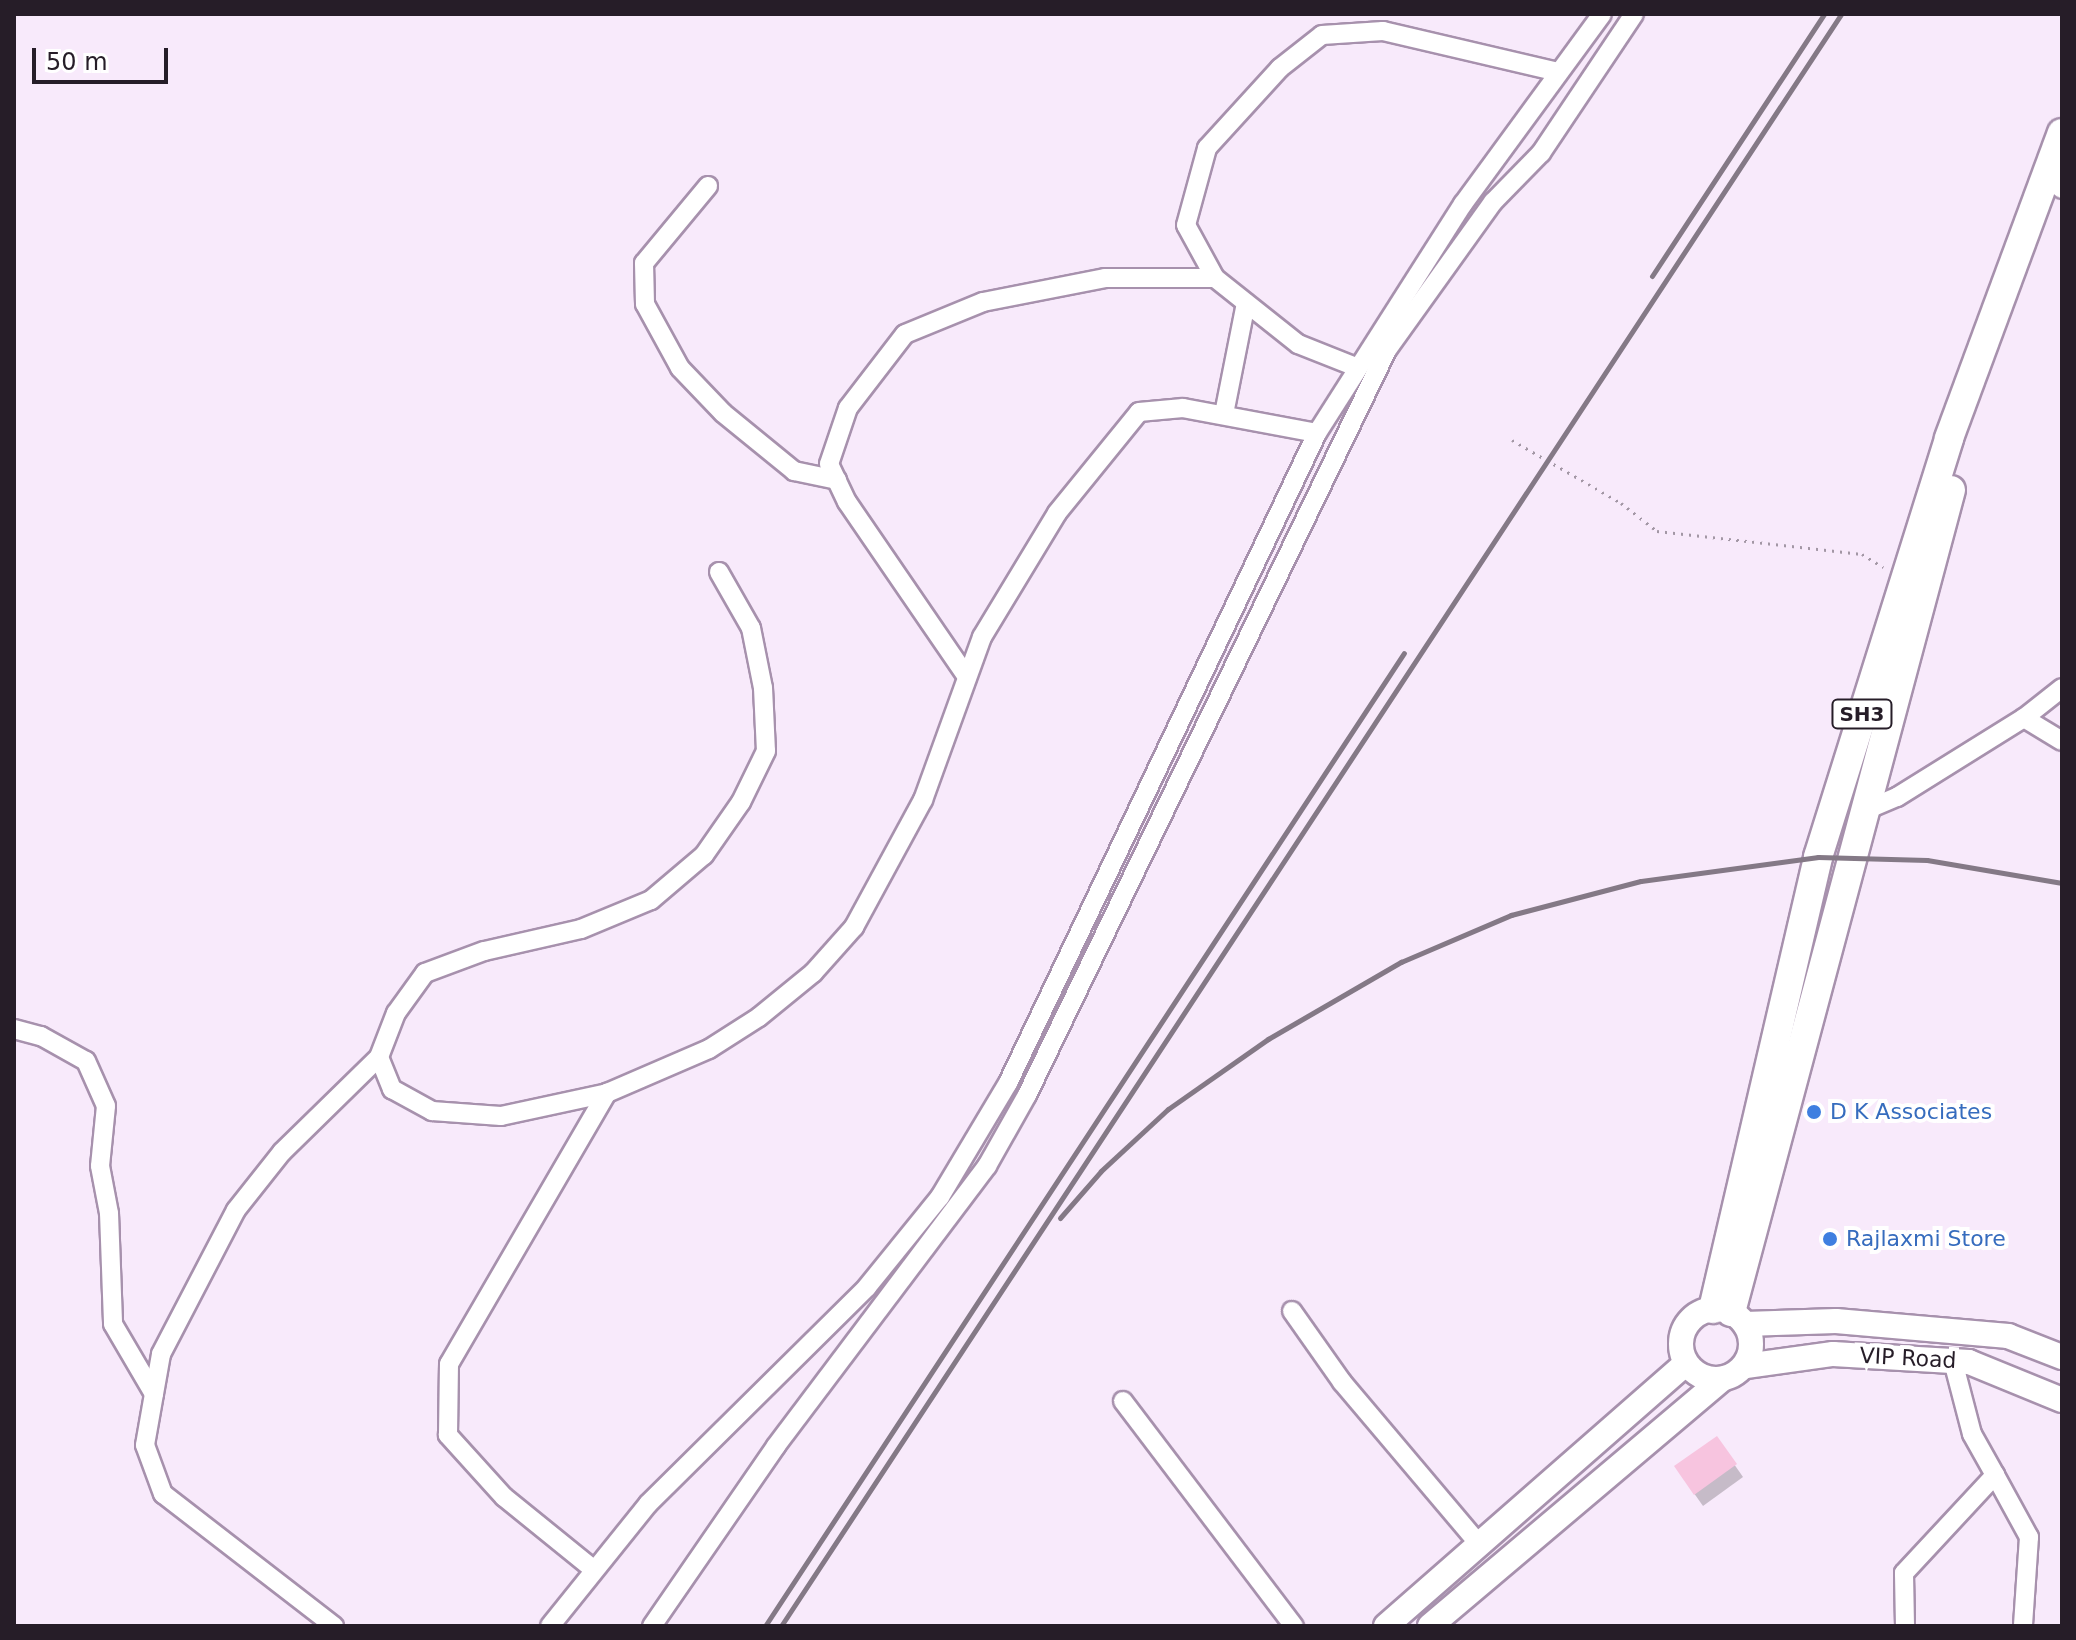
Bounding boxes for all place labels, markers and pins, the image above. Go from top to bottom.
place label: D K Associates [1830,1099,1992,1125]
marker: D K Associates [1805,1103,1823,1121]
place label: Rajlaxmi Store [1846,1226,2006,1252]
marker: Rajlaxmi Store [1821,1230,1839,1248]

